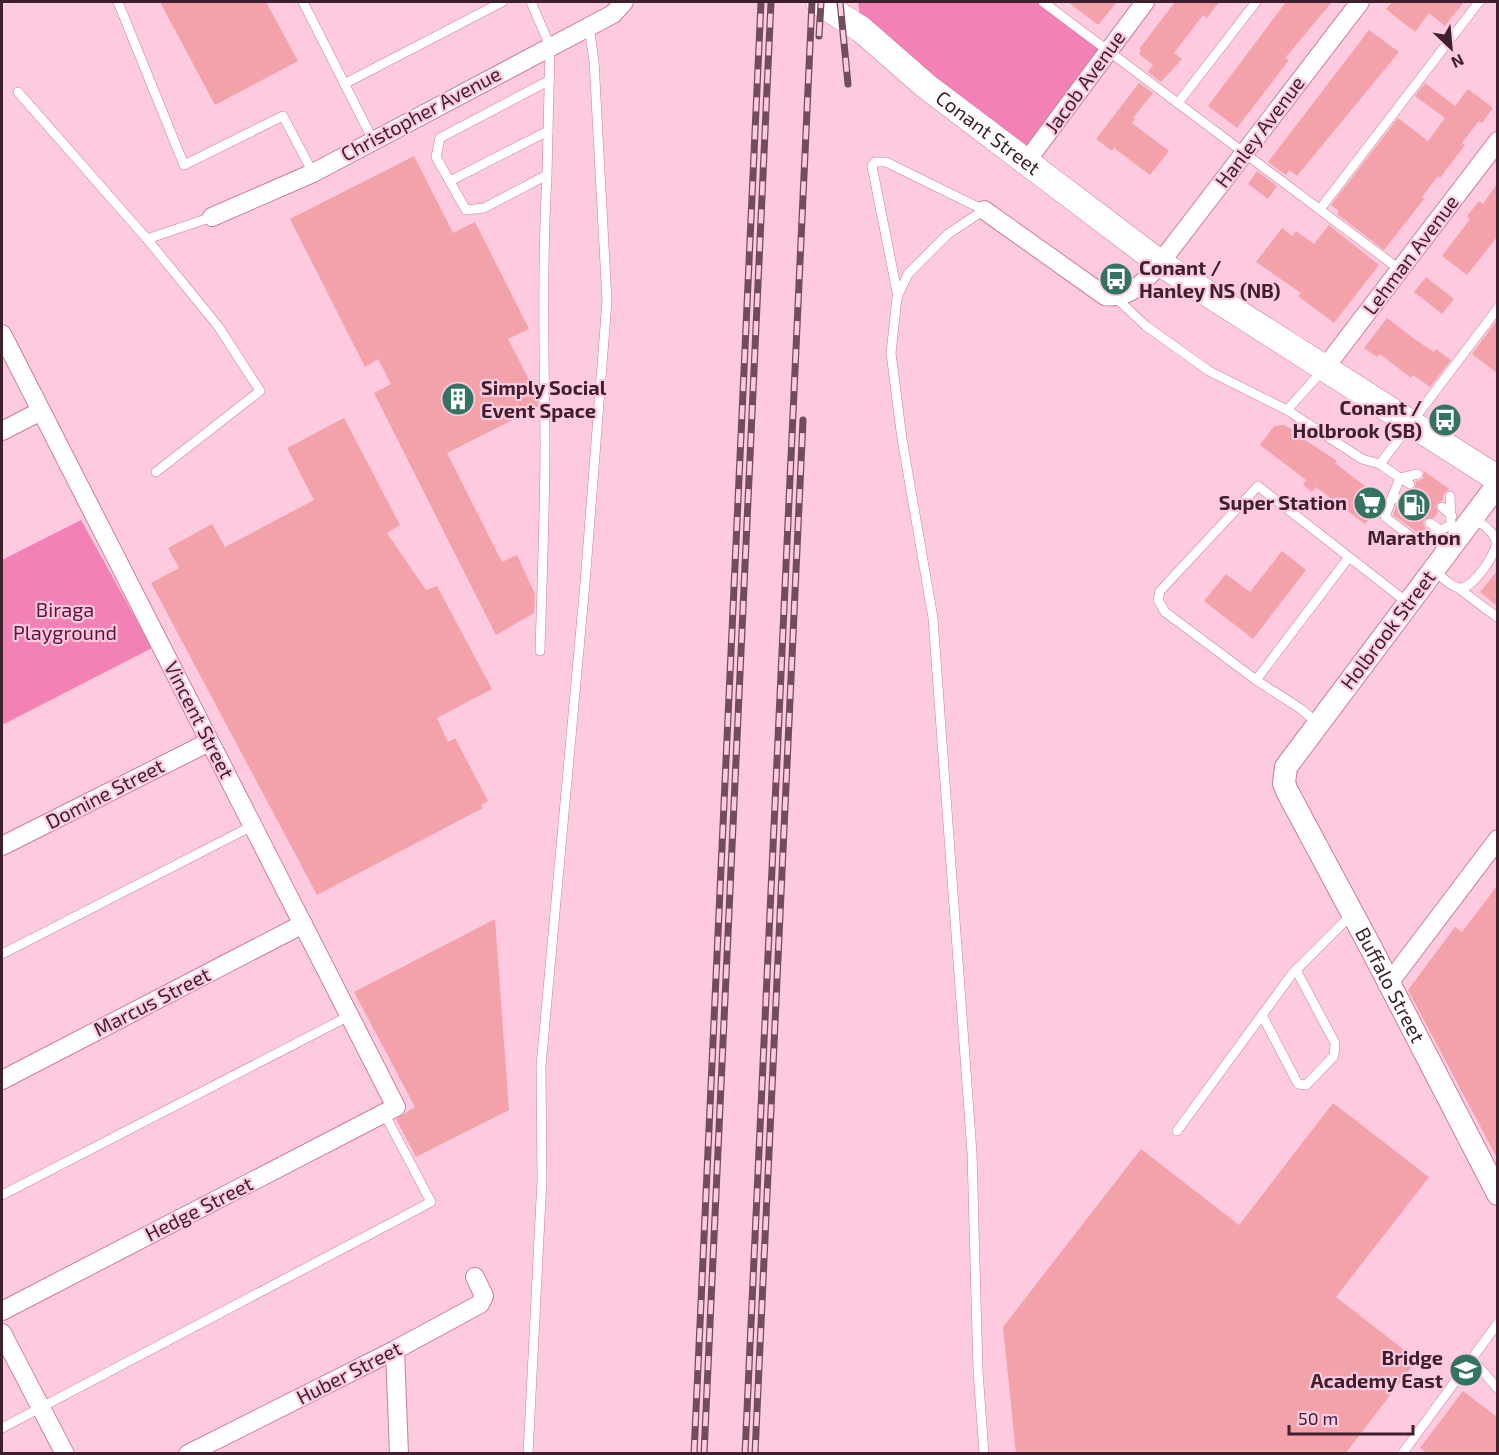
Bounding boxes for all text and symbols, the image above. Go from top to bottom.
north arrow [1421,18,1481,78]
street label: Jacob Avenue [1039,25,1130,137]
text: N [1448,51,1467,73]
street label: Christopher Avenue [336,61,505,165]
street label: Hanley Avenue [1209,71,1309,192]
street label: Conant Street [932,85,1046,179]
street label: Lehman Avenue [1357,190,1463,319]
place label: Conant / Hanley NS (NB) [1139,255,1281,303]
bus stop icon: Conant / Hanley NS (NB) [1098,261,1134,297]
place label: Simply Social Event Space [481,375,607,422]
building icon: Simply Social Event Space [440,381,476,417]
place label: Conant / Holbrook (SB) [1293,395,1422,442]
bus stop icon: Conant / Holbrook (SB) [1427,402,1463,438]
supermarket icon: Super Station [1352,485,1388,521]
fuel station icon: Marathon [1396,487,1432,523]
place label: Super Station [1219,490,1347,514]
place label: Marathon [1367,525,1461,549]
street label: Holbrook Street [1335,565,1440,694]
park label: Biraga Playground [13,597,117,644]
street label: Vincent Street [160,657,240,783]
street label: Domine Street [41,753,168,833]
street label: Buffalo Street [1351,923,1431,1047]
street label: Marcus Street [89,961,214,1041]
street label: Hedge Street [141,1171,257,1245]
street label: Huber Street [292,1335,405,1409]
place label: Bridge Academy East [1311,1345,1443,1393]
school or university icon: Bridge Academy East [1448,1352,1484,1388]
scale bar [1289,1398,1414,1436]
text: 50 m [1298,1407,1338,1429]

